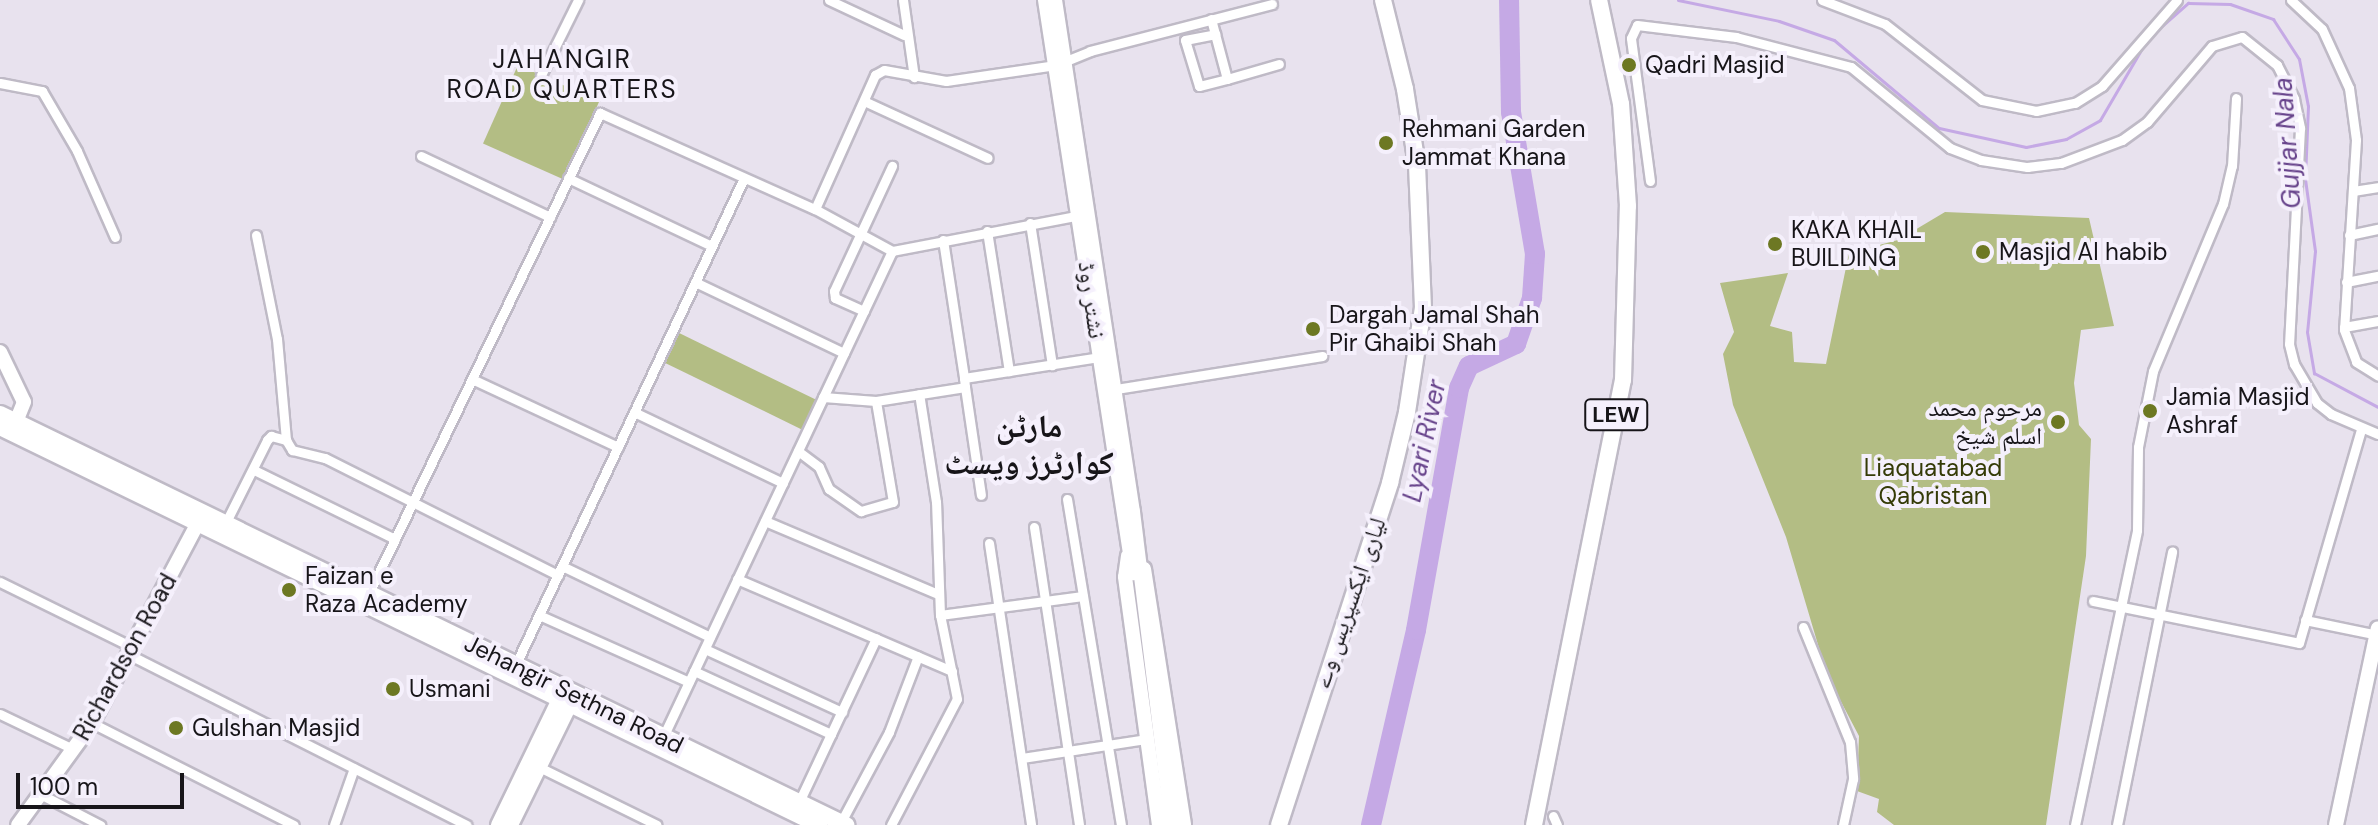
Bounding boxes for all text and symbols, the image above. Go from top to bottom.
district label: JAHANGIR ROAD QUARTERS [446,44,678,106]
place label: Qadri Masjid [1645,51,1785,79]
marker: Qadri Masjid [1620,56,1638,74]
water label: Gujjar Nala [2268,76,2308,210]
place label: Rehmani Garden Jammat Khana [1402,115,1585,171]
marker: Rehmani Garden Jammat Khana [1377,134,1395,152]
place label: KAKA KHAIL BUILDING [1791,216,1922,272]
marker: KAKA KHAIL BUILDING [1766,235,1784,253]
place label: Masjid Al habib [1999,238,2168,266]
marker: Masjid Al habib [1974,243,1992,261]
street label: نشتر روڈ [1072,260,1112,340]
place label: Dargah Jamal Shah Pir Ghaibi Shah [1329,301,1540,357]
marker: Dargah Jamal Shah Pir Ghaibi Shah [1304,320,1322,338]
water label: Lyari River [1397,377,1453,505]
place label: Jamia Masjid Ashraf [2166,383,2310,439]
place label: مرحوم محمد اسلم شیخ [1929,394,2042,450]
road number: LEW [1584,397,1648,433]
marker: Jamia Masjid Ashraf [2141,402,2159,420]
district label: مارٹن کوارٹرز ویسٹ [944,408,1114,483]
marker: مرحوم محمد اسلم شیخ [2049,413,2067,431]
park label: Liaquatabad Qabristan [1864,454,2002,510]
street label: لیاری ایکسپریس وے [1306,514,1392,692]
place label: Faizan e Raza Academy [305,562,468,618]
street label: Richardson Road [67,569,183,745]
marker: Faizan e Raza Academy [280,581,298,599]
street label: Jehangir Sethna Road [460,628,688,760]
place label: Usmani [409,675,491,703]
marker: Usmani [384,680,402,698]
place label: Gulshan Masjid [192,714,360,742]
marker: Gulshan Masjid [167,719,185,737]
scale bar [20,757,188,807]
text: 100 m [30,771,98,802]

